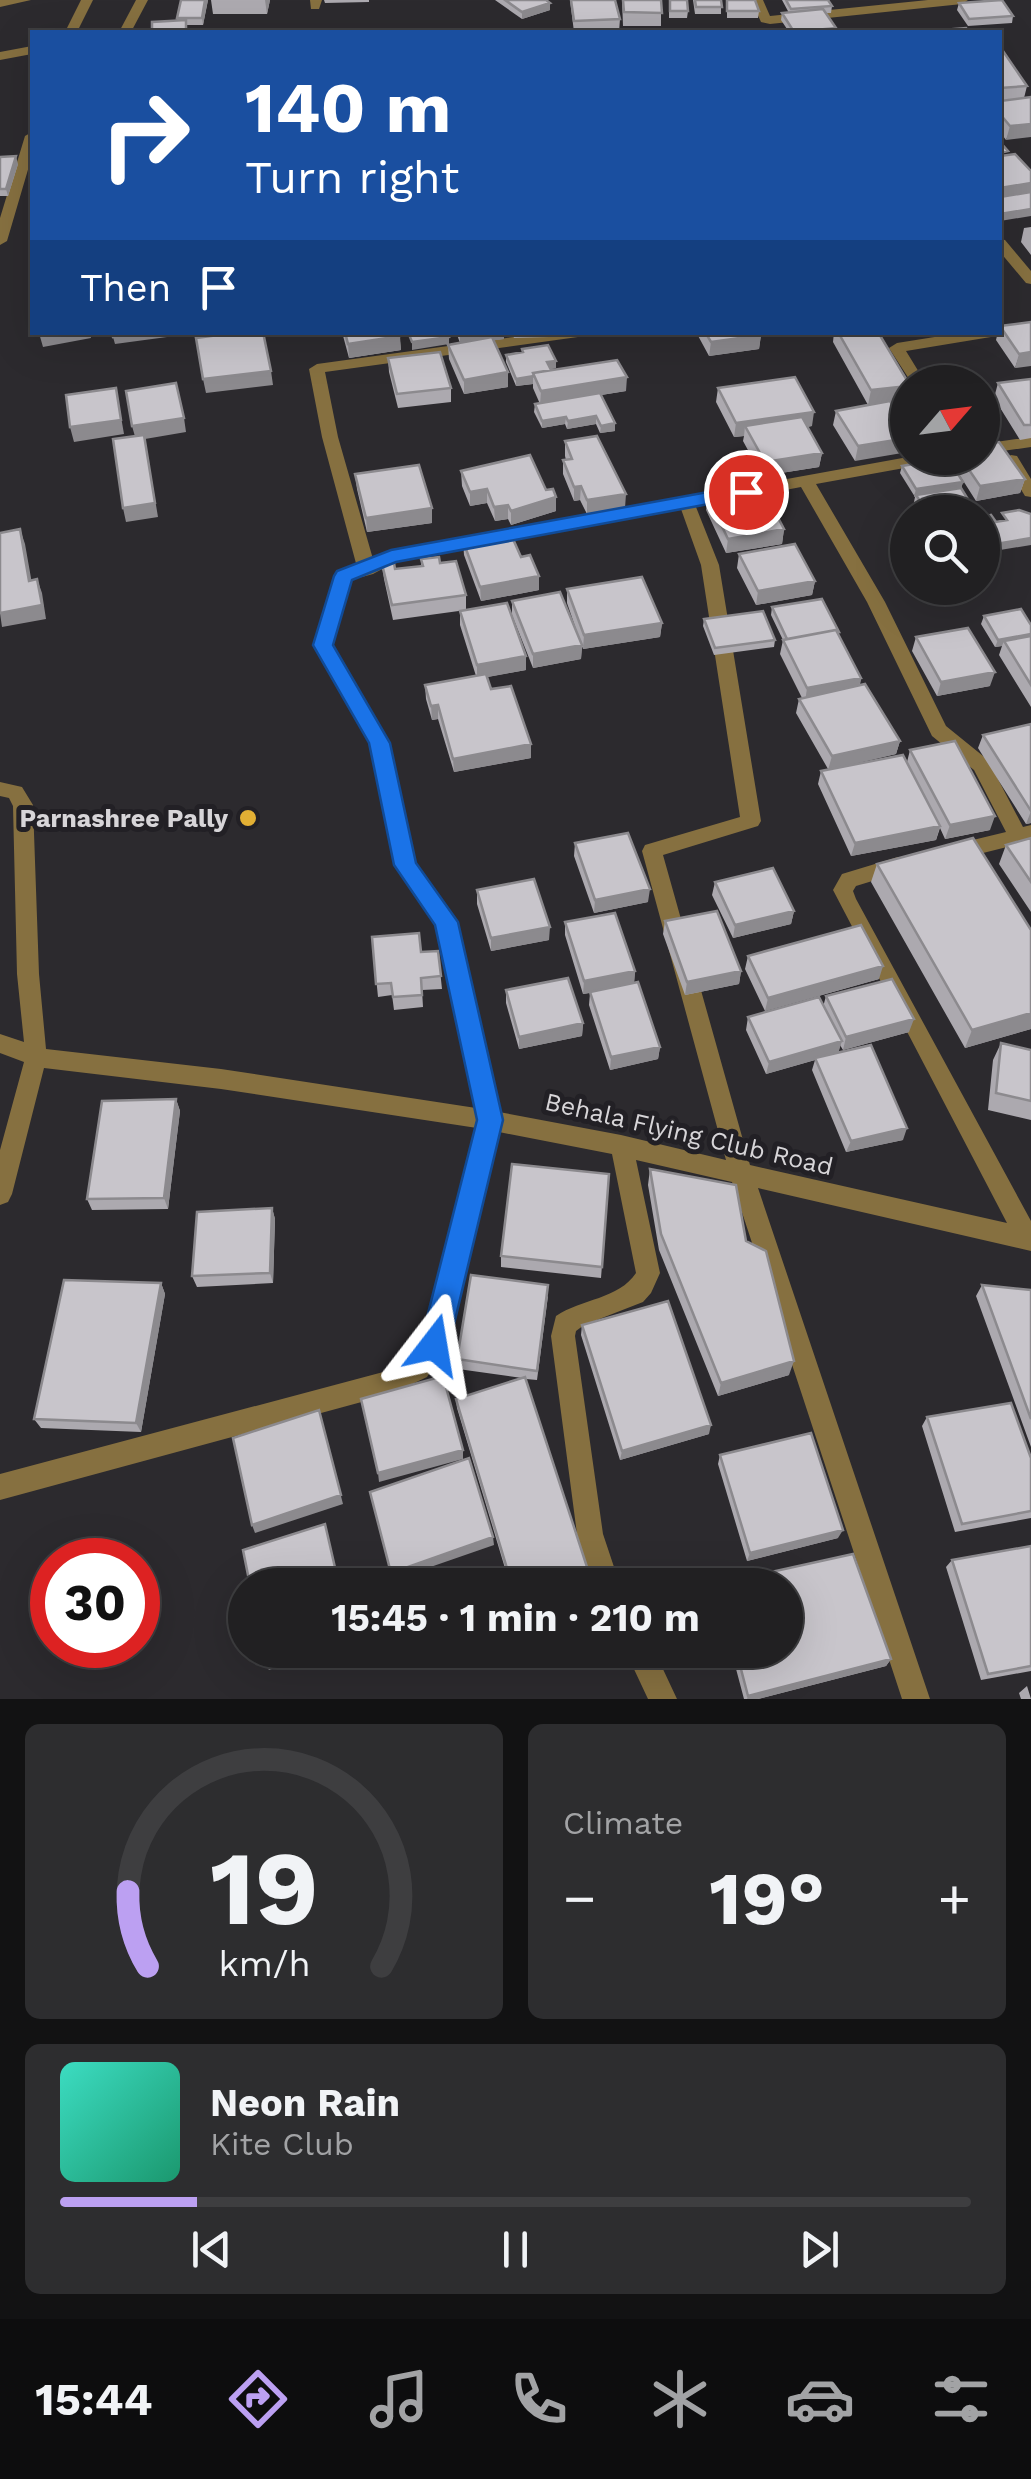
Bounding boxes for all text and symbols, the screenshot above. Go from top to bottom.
text: 140 m [245,67,451,149]
icon: right [80,70,210,200]
text: Turn right [245,151,459,204]
icon: arrive [191,260,246,315]
text: Then [80,266,171,310]
north arrow [890,365,1000,475]
map controls [890,365,1000,605]
pin [704,450,789,535]
icon: arrive [719,465,774,520]
button: search [890,495,1000,605]
place label: Parnashree Pally [19,804,229,833]
marker: Parnashree Pally [237,807,259,829]
street label: Behala Flying Club Road [542,1087,836,1181]
position arrow [382,1293,486,1397]
speed limit sign: 30 [30,1538,160,1668]
text: 15:45 · 1 min · 210 m [331,1596,700,1640]
text: Climate [563,1804,683,1842]
text: 19 [210,1827,318,1949]
text: 19° [709,1854,825,1942]
text: − [563,1866,596,1930]
text: + [938,1866,971,1930]
text: km/h [218,1943,310,1985]
text: Neon Rain [210,2081,400,2125]
text: Kite Club [210,2125,354,2163]
icon: previous [184,2222,239,2277]
icon: pause [488,2222,543,2277]
icon: next [792,2222,847,2277]
icon: directions [223,2364,293,2434]
icon: music [364,2364,434,2434]
icon: phone [504,2364,574,2434]
icon: climate [645,2364,715,2434]
icon: car [785,2364,855,2434]
icon: filters [926,2364,996,2434]
text: 15:44 [35,2373,153,2426]

